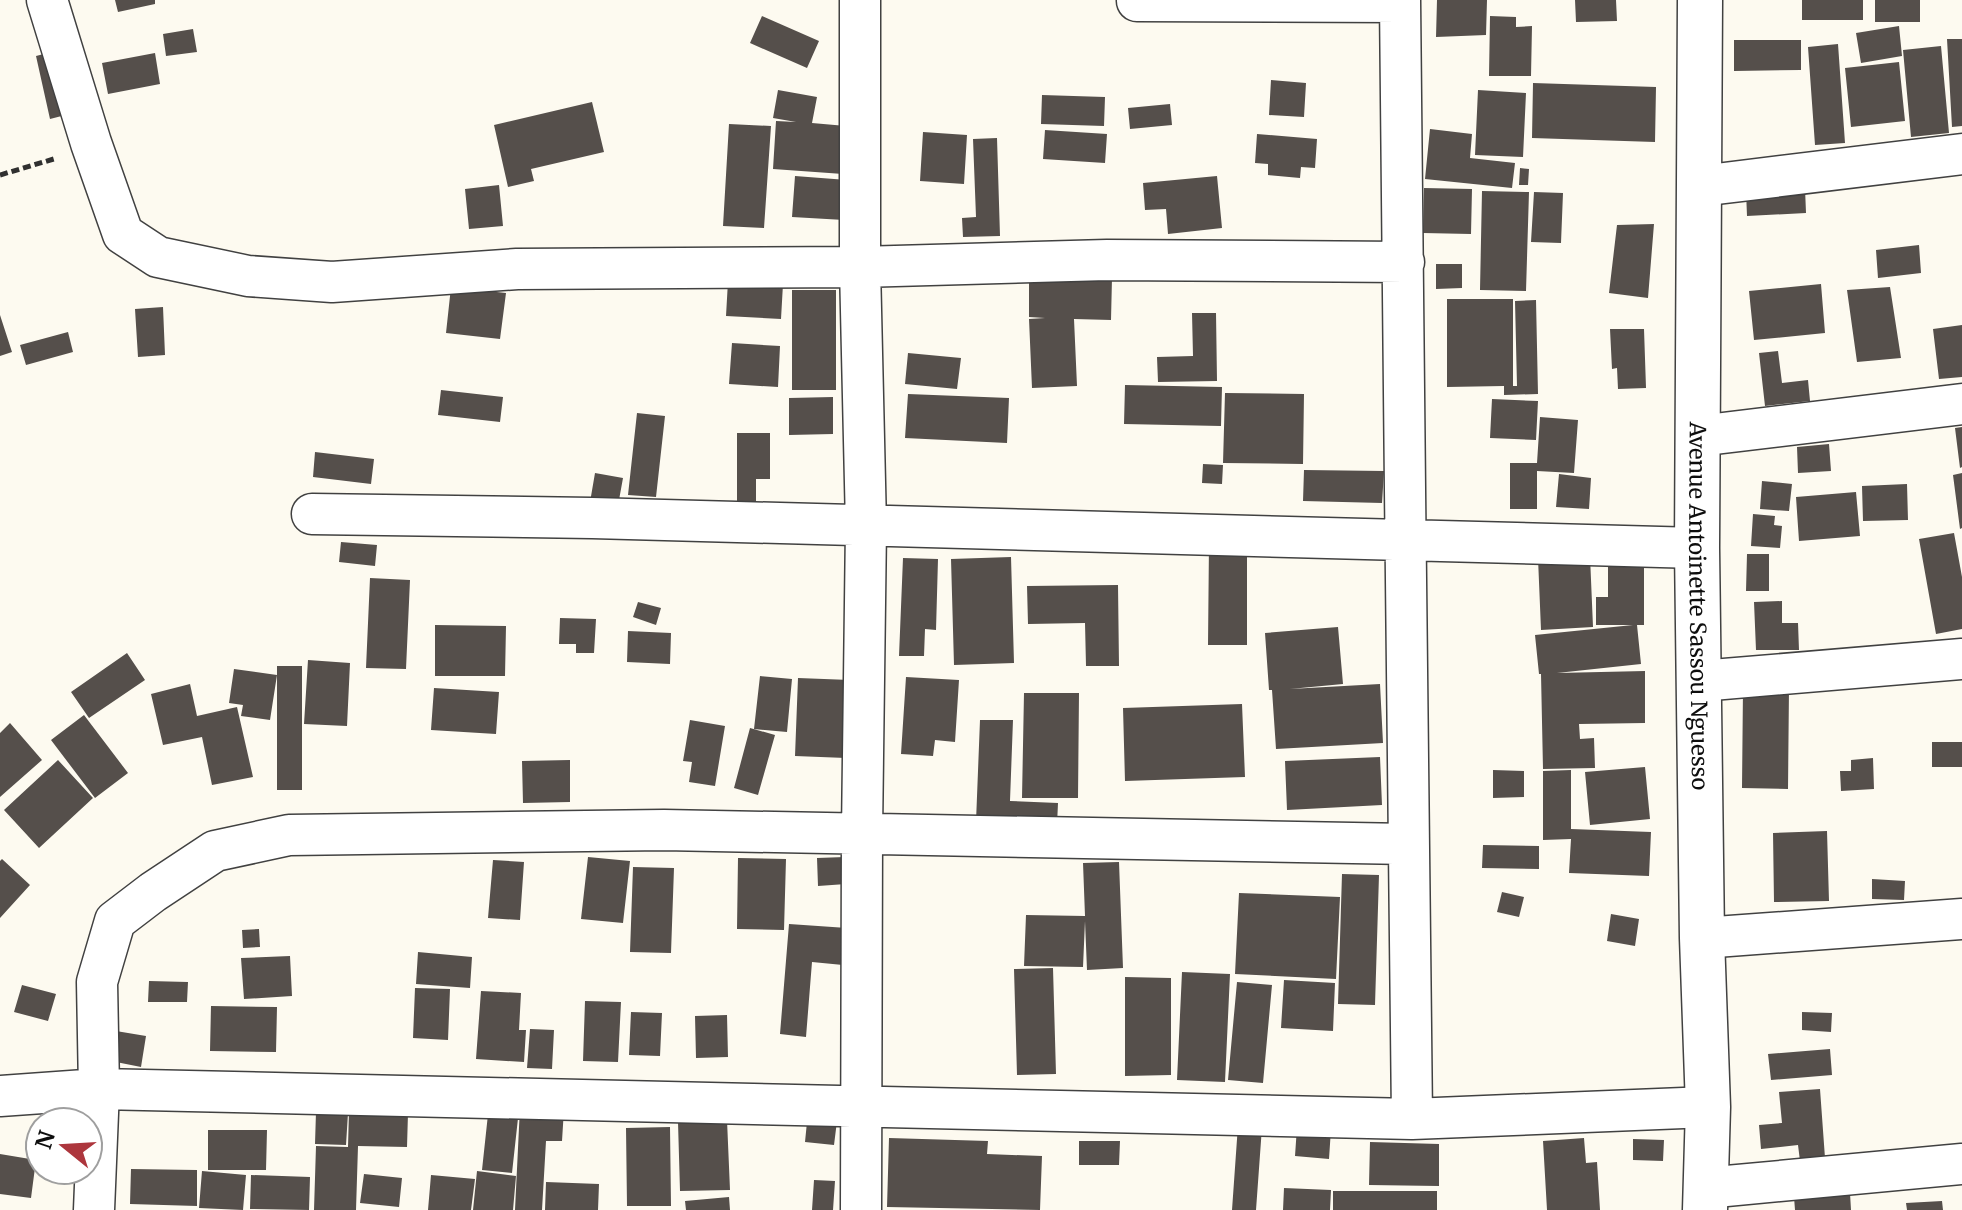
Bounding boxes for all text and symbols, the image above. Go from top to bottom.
street label: Avenue Antoinette Sassou Nguesso [1683,421,1714,791]
north arrow [24,1106,104,1186]
text: N [29,1127,61,1152]

